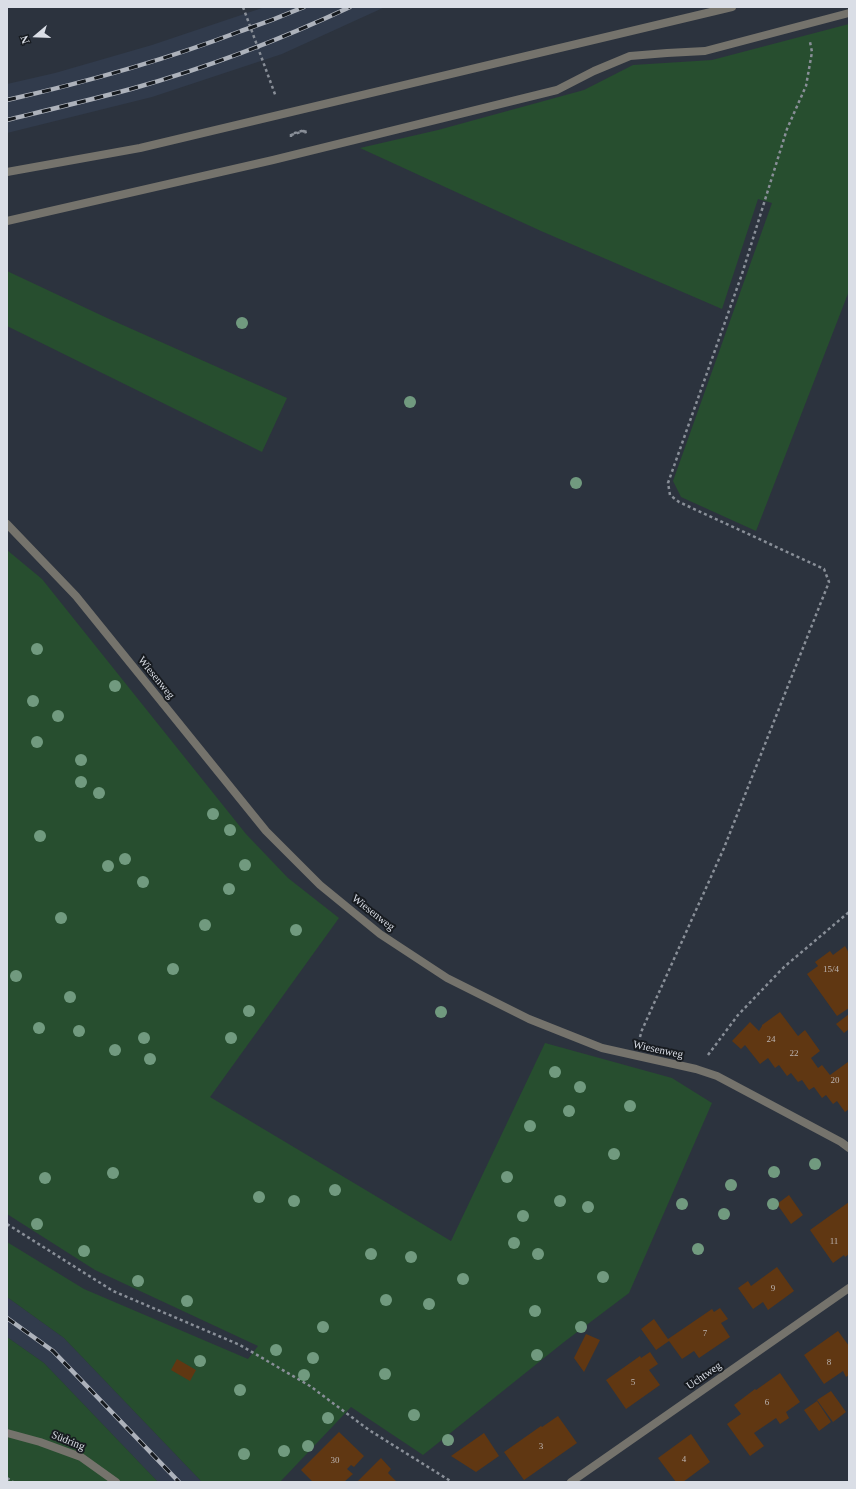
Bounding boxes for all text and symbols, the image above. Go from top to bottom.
north arrow [16,16,56,56]
text: N [18,34,32,46]
street label: Wiesenweg [135,654,177,702]
street label: Wiesenweg [349,892,397,934]
house number: 15/4 [823,965,839,975]
house number: 24 [766,1035,776,1045]
street label: Wiesenweg [632,1038,684,1062]
house number: 22 [790,1049,798,1059]
house number: 20 [830,1076,840,1086]
house number: 11 [830,1237,838,1247]
house number: 9 [771,1284,775,1294]
house number: 7 [703,1329,707,1339]
house number: 8 [827,1358,831,1368]
street label: Uchtweg [684,1359,724,1393]
house number: 5 [631,1378,635,1388]
house number: 6 [765,1398,769,1408]
street label: Südring [49,1428,87,1454]
house number: 3 [539,1442,543,1452]
house number: 4 [682,1455,686,1465]
house number: 30 [330,1456,340,1466]

